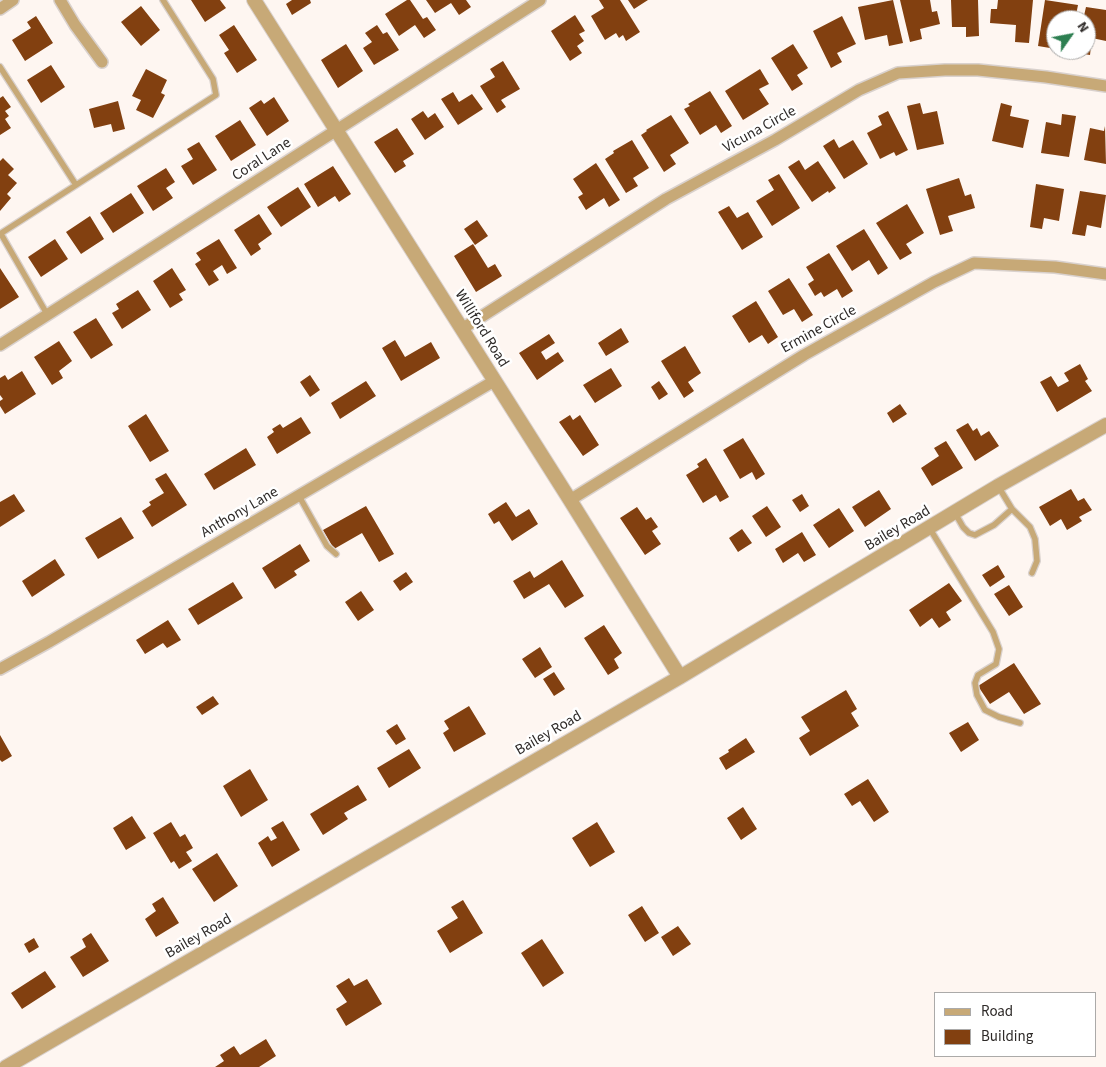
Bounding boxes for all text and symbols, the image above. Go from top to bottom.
north arrow [1046,10,1096,60]
text: N [1072,18,1094,37]
street label: Vicuna Circle [720,103,800,157]
street label: Coral Lane [229,134,295,186]
street label: Williford Road [450,287,512,371]
street label: Ermine Circle [778,302,860,358]
street label: Anthony Lane [198,484,282,542]
street label: Bailey Road [862,502,934,556]
street label: Bailey Road [513,708,585,760]
street label: Bailey Road [163,911,235,963]
legend [934,992,1096,1057]
text: Road [981,1001,1013,1022]
text: Building [981,1026,1033,1047]

